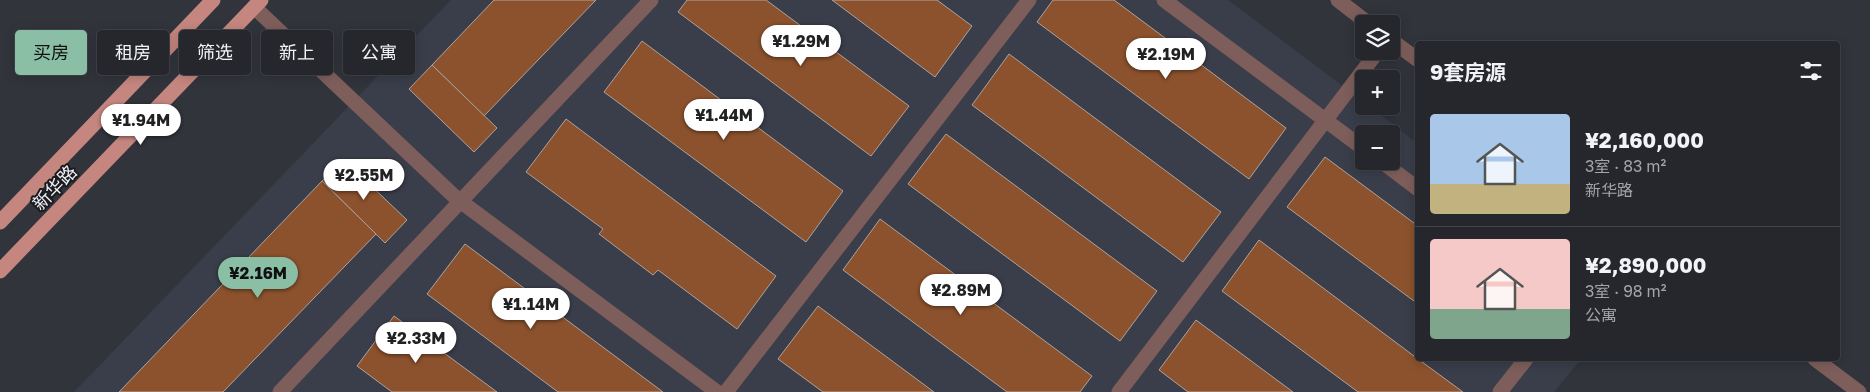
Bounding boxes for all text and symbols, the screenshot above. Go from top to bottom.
map controls [1355,15,1400,170]
button: layers [1355,15,1400,60]
pin: ¥1.29M [760,24,842,67]
chip: 买房 [15,30,87,75]
chip: 租房 [97,30,169,75]
chip: 筛选 [179,30,251,75]
chip: 新上 [261,30,333,75]
chip: 公寓 [343,30,415,75]
text: ¥1.29M [772,31,830,51]
pin: ¥2.19M [1125,38,1207,80]
text: ¥2.19M [1137,44,1195,64]
icon: filters [1797,57,1825,85]
text: 9套房源 [1430,59,1506,85]
button: + [1355,70,1400,115]
pin: ¥1.44M [683,98,765,141]
pin: ¥1.94M [100,104,182,146]
text: ¥1.44M [695,105,753,125]
text: ¥1.94M [112,110,170,130]
button: − [1355,125,1400,170]
text: ¥2,160,000 [1585,127,1704,153]
icon: home [1470,134,1530,194]
text: 3室 · 83 m² [1585,156,1666,176]
pin: ¥2.55M [323,158,405,201]
street label: 新华路 [28,160,81,214]
text: ¥2.55M [334,165,394,185]
text: 新华路 [1585,180,1633,200]
text: ¥2,890,000 [1585,252,1707,278]
pin: ¥2.16M [217,256,299,299]
icon: home [1470,259,1530,319]
text: ¥2.16M [229,263,287,283]
pin: ¥2.89M [920,274,1002,316]
text: ¥2.89M [931,280,991,300]
text: 3室 · 98 m² [1585,281,1667,301]
pin: ¥1.14M [490,288,572,330]
text: ¥1.14M [503,294,559,314]
text: 公寓 [1585,305,1617,325]
pin: ¥2.33M [375,322,457,364]
text: ¥2.33M [386,328,446,348]

